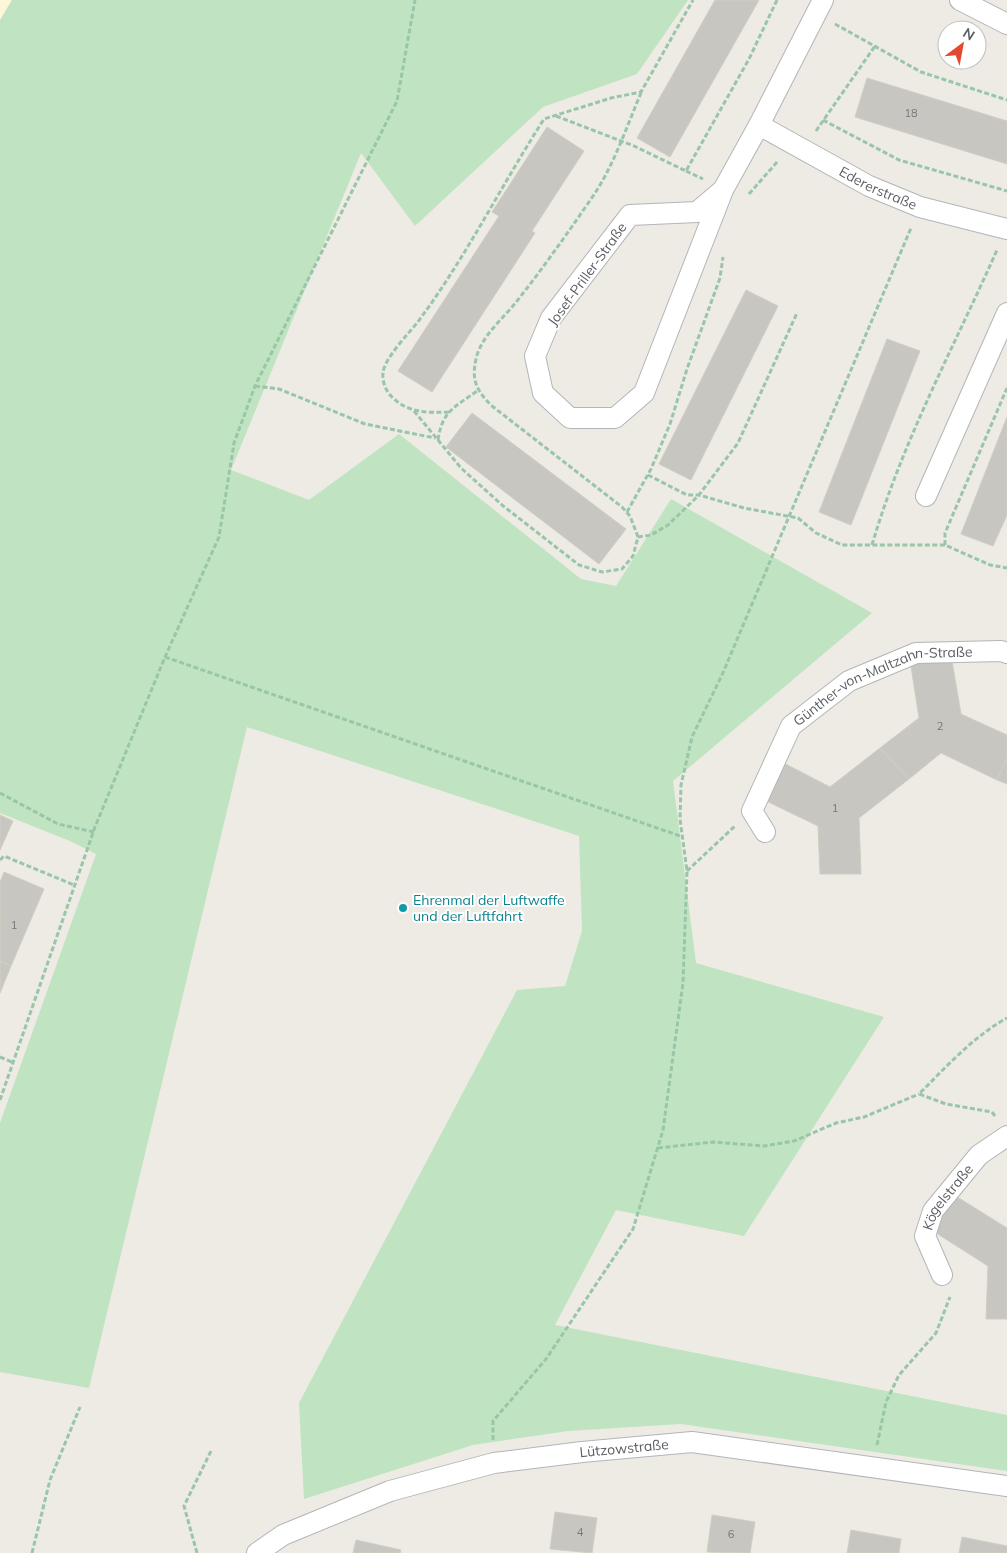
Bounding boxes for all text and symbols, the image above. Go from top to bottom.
north arrow [937,20,987,70]
text: N [960,24,978,44]
house number: 18 [904,106,918,120]
street label: Edererstraße [836,162,920,214]
street label: Josef-Priller-Straße [543,219,631,329]
street label: Günther-von-Maltzahn-Straße [790,643,973,730]
house number: 2 [937,719,944,733]
house number: 1 [832,801,838,815]
place label: Ehrenmal der Luftwaffe und der Luftfahrt [413,891,565,925]
marker: Ehrenmal der Luftwaffe und der Luftfahrt [397,902,409,914]
house number: 1 [11,918,17,932]
street label: Kögelstraße [918,1160,977,1233]
street label: Lützowstraße [579,1435,669,1461]
house number: 4 [577,1525,584,1539]
house number: 6 [728,1527,735,1541]

